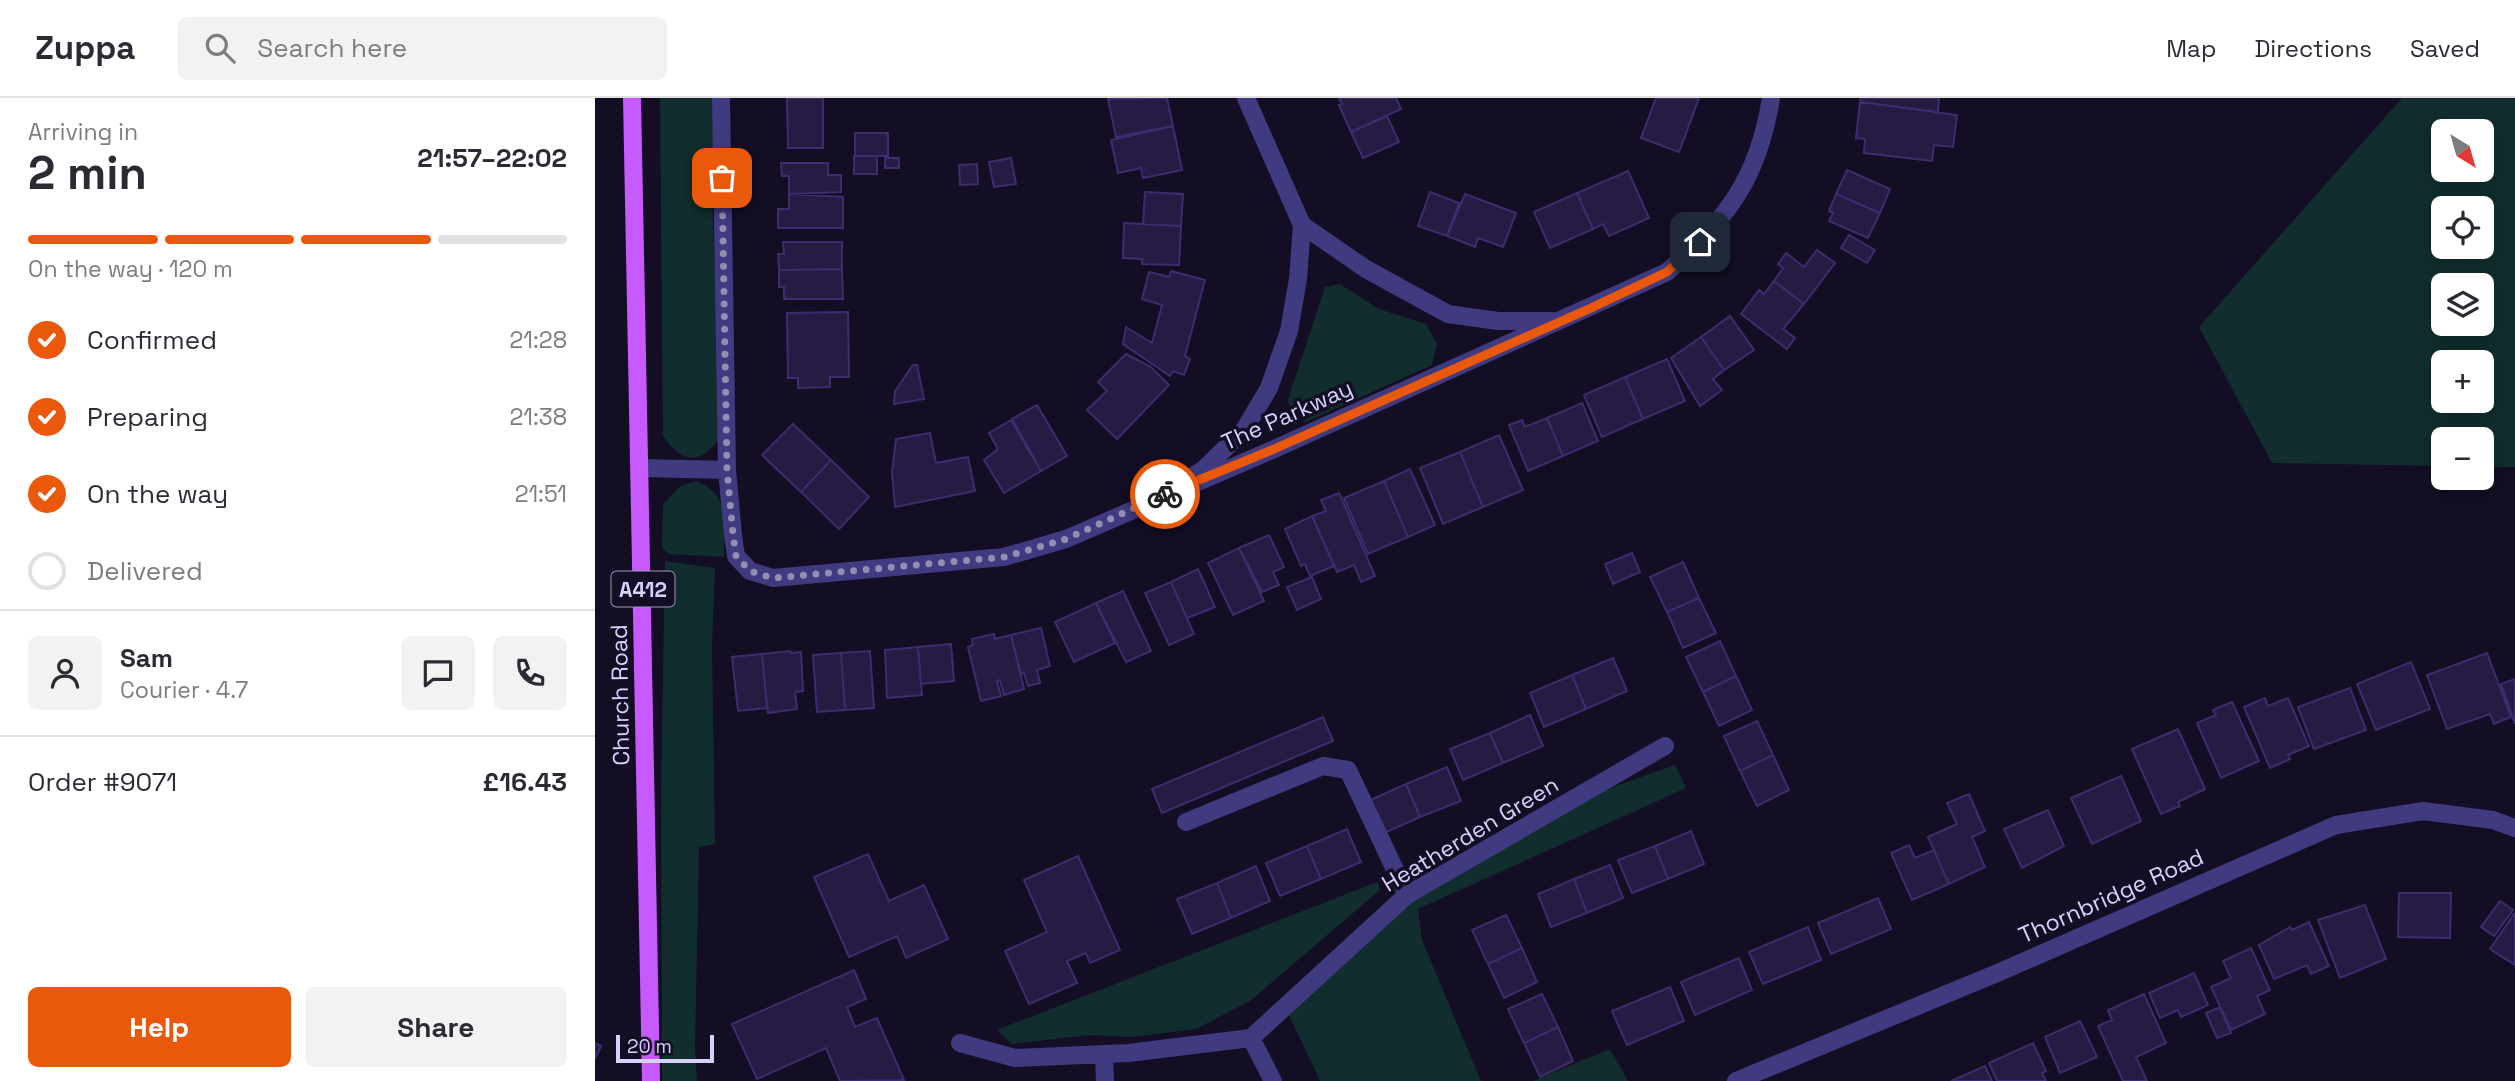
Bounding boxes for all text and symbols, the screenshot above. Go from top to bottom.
search box [177,17,667,80]
text: Zuppa [35,27,135,69]
icon: search [201,29,239,67]
text: Search here [257,31,407,65]
text: Map [2166,33,2216,64]
text: Directions [2254,33,2372,64]
text: Saved [2410,33,2480,64]
text: Arriving in [28,117,138,147]
north arrow [2431,119,2494,182]
map controls [2431,119,2494,490]
text: 21:57–22:02 [417,141,567,175]
text: 2 min [28,144,147,202]
pin [692,148,752,208]
icon: bag [703,159,741,197]
button: locate [2431,196,2494,259]
pin [1670,212,1730,272]
icon: home [1681,223,1719,261]
text: On the way · 120 m [28,254,233,284]
button: layers [2431,273,2494,336]
icon: check [28,321,66,359]
text: Confirmed [87,323,217,357]
text: 21:28 [510,325,567,355]
button: + [2431,350,2494,413]
street label: The Parkway [1217,373,1357,457]
icon: check [28,398,66,436]
text: Preparing [87,400,208,434]
text: 21:38 [509,402,567,432]
button: − [2431,427,2494,490]
courier [1130,459,1200,529]
icon: check [28,475,66,513]
icon: bike [1146,475,1184,513]
text: On the way [87,477,228,511]
text: 21:51 [515,479,567,509]
text: Delivered [87,554,203,588]
road number: A412 [611,572,675,606]
street label: Church Road [604,624,636,766]
button: person [28,636,102,710]
button: chat [401,636,475,710]
button: phone [493,636,567,710]
text: Sam [120,641,173,675]
text: Courier · 4.7 [120,675,248,705]
text: Order #9071 [28,765,177,799]
text: £16.43 [483,765,567,799]
street label: Heatherden Green [1376,769,1564,899]
street label: Thornbridge Road [2014,842,2208,950]
button: Help [28,987,291,1067]
button: Share [305,987,567,1067]
scale bar [616,1032,714,1064]
text: 20 m [627,1034,672,1059]

